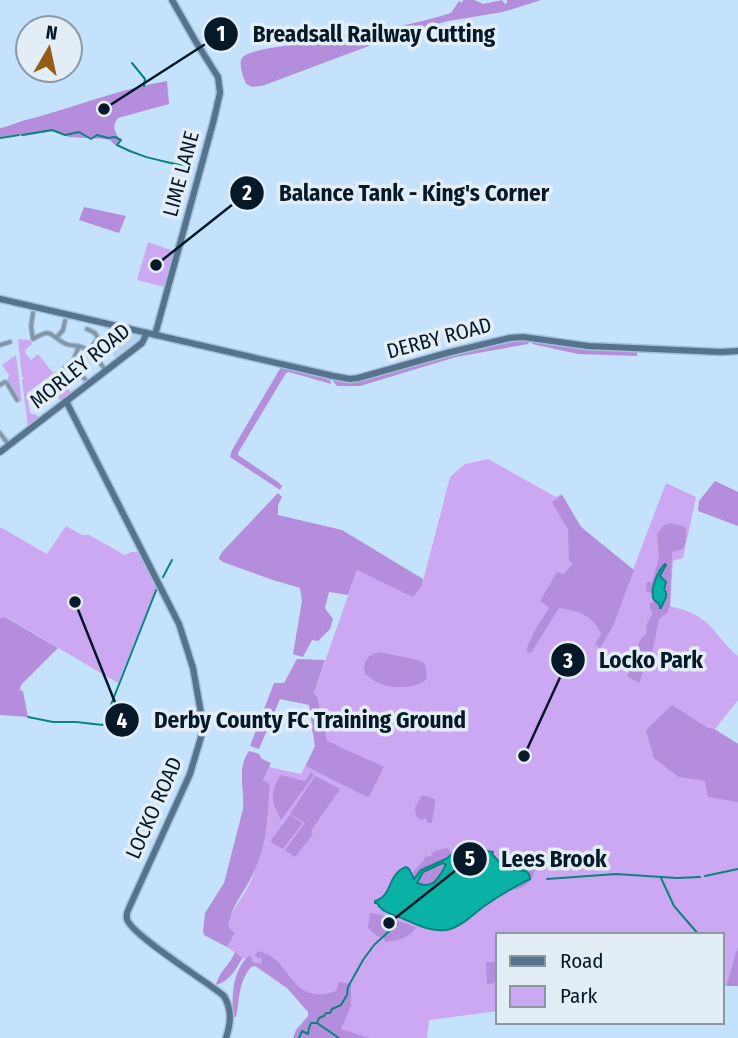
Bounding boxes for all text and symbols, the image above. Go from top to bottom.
callout: Breadsall Railway Cutting [203,12,509,56]
north arrow [14,14,84,84]
text: N [44,20,59,45]
text: Breadsall Railway Cutting [253,20,496,48]
text: 1 [217,21,225,47]
street label: LIME LANE [157,128,205,220]
callout: Balance Tank - King's Corner [229,171,563,215]
text: Balance Tank - King's Corner [279,179,550,207]
text: 2 [241,180,252,206]
street label: DERBY ROAD [384,312,494,364]
street label: MORLEY ROAD [25,318,135,414]
callout: Locko Park [550,638,717,682]
text: Locko Park [599,646,703,674]
text: 3 [562,648,573,674]
callout: Derby County FC Training Ground [104,698,480,742]
text: Derby County FC Training Ground [154,706,466,734]
text: 4 [117,708,128,734]
street label: LOCKO ROAD [120,753,188,863]
callout: Lees Brook [452,837,621,881]
text: Lees Brook [501,845,607,873]
text: 5 [465,846,475,872]
legend [496,933,724,1024]
text: Road [560,948,604,974]
text: Park [560,983,598,1009]

